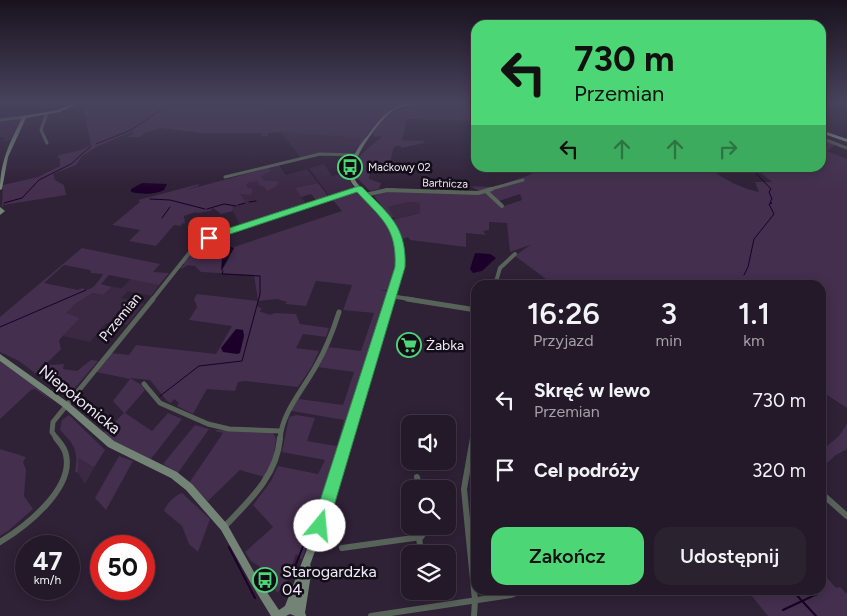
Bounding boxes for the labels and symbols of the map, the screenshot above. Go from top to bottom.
bus stop icon: Maćkowy 02 [337,154,363,180]
place label: Maćkowy 02 [368,161,431,174]
street label: Bartnicza [422,176,468,191]
pin [188,217,230,259]
street label: Przemian [96,290,145,345]
supermarket icon: Żabka [396,332,422,358]
place label: Żabka [426,337,464,354]
street label: Niepołomicka [35,361,124,438]
position arrow [293,499,345,551]
speed limit sign: 50 [90,535,155,600]
place label: Starogardzka 04 [282,562,377,599]
bus stop icon: Starogardzka 04 [252,567,278,593]

